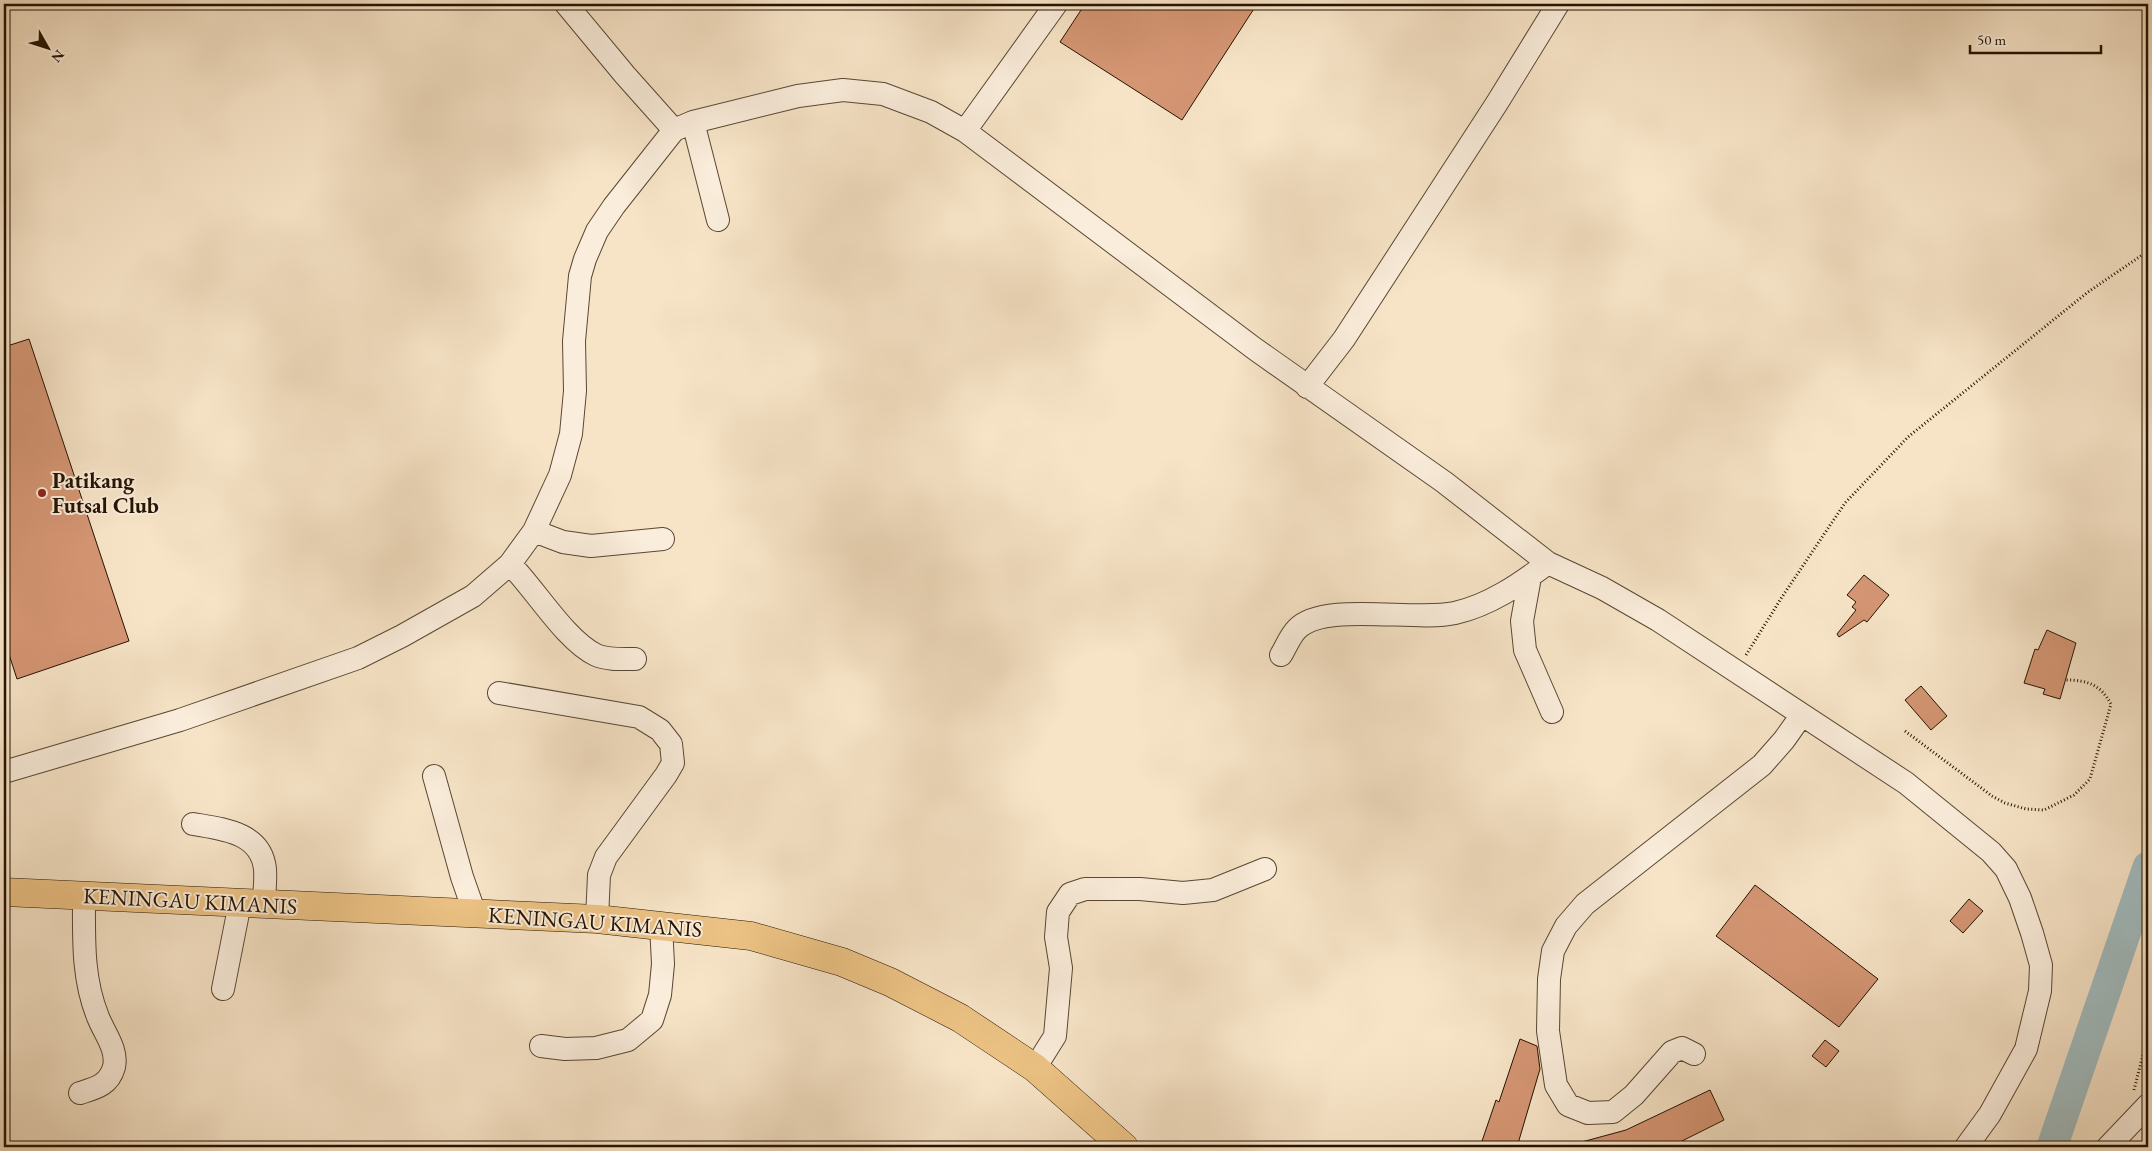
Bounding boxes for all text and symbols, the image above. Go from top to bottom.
north arrow [22,22,72,72]
scale bar [1970,22,2101,54]
text: 50 m [1977,30,2006,49]
text: N [47,46,69,67]
place label: Patikang Futsal Club [52,466,159,520]
marker: Patikang Futsal Club [36,487,48,499]
street label: KENINGAU KIMANIS [82,881,298,921]
street label: KENINGAU KIMANIS [487,900,703,944]

